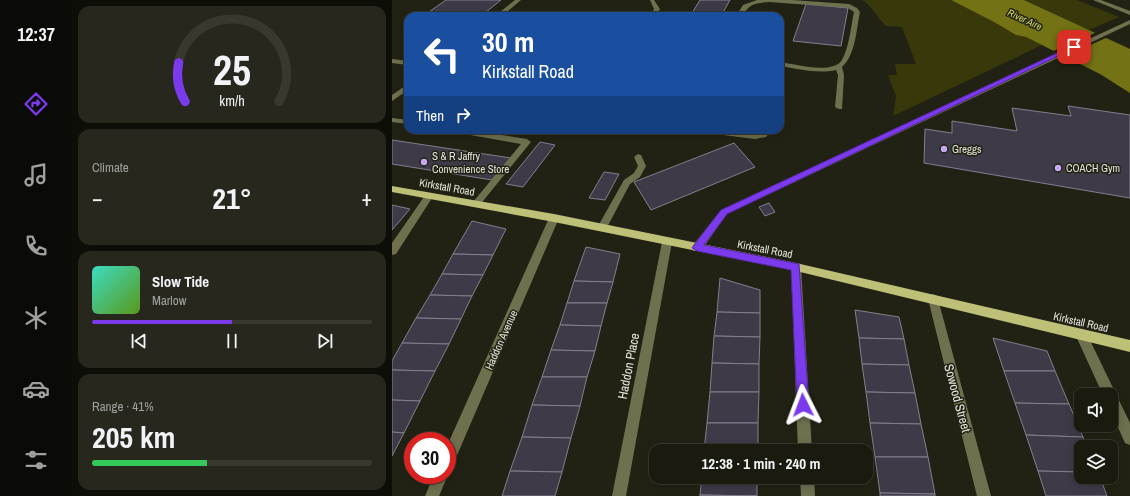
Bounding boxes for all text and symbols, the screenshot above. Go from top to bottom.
water label: River Aire [1006,6,1044,33]
text: 12:37 [17,22,55,47]
text: 30 m [482,23,534,61]
icon: left [416,28,468,80]
pin [1057,30,1091,64]
icon: arrive [1063,36,1085,58]
text: 25 [213,42,251,98]
text: Kirkstall Road [482,59,574,84]
icon: directions [22,90,50,118]
text: km/h [219,91,245,110]
icon: right [452,104,474,126]
text: Then [416,105,444,126]
place label: Greggs [952,142,982,156]
marker: Greggs [939,144,949,154]
place label: S & R Jaffry Convenience Store [432,149,509,176]
marker: S & R Jaffry Convenience Store [419,157,429,167]
text: Climate [92,159,129,176]
icon: music [22,161,50,189]
place label: COACH Gym [1066,161,1120,175]
marker: COACH Gym [1053,163,1063,173]
street label: Kirkstall Road [418,175,476,199]
text: 21° [212,178,252,218]
text: − [92,183,103,213]
text: + [361,183,372,213]
icon: phone [22,232,50,260]
street label: Kirkstall Road [736,237,794,261]
text: Slow Tide [152,271,209,292]
text: Marlow [152,292,186,309]
icon: climate [22,304,50,332]
street label: Haddon Avenue [482,308,520,372]
street label: Kirkstall Road [1052,309,1110,335]
icon: previous [128,330,150,352]
icon: pause [221,330,243,352]
icon: next [314,330,336,352]
street label: Haddon Place [614,332,643,401]
street label: Sowood Street [940,362,975,434]
icon: car [22,375,50,403]
position arrow [782,384,824,426]
map controls [1074,388,1118,484]
button: sound [1074,388,1118,432]
text: Range · 41% [92,398,154,415]
text: 205 km [92,417,175,457]
speed limit sign: 30 [404,432,456,484]
button: layers [1074,440,1118,484]
icon: filters [22,446,50,474]
text: 12:38 · 1 min · 240 m [702,453,820,474]

